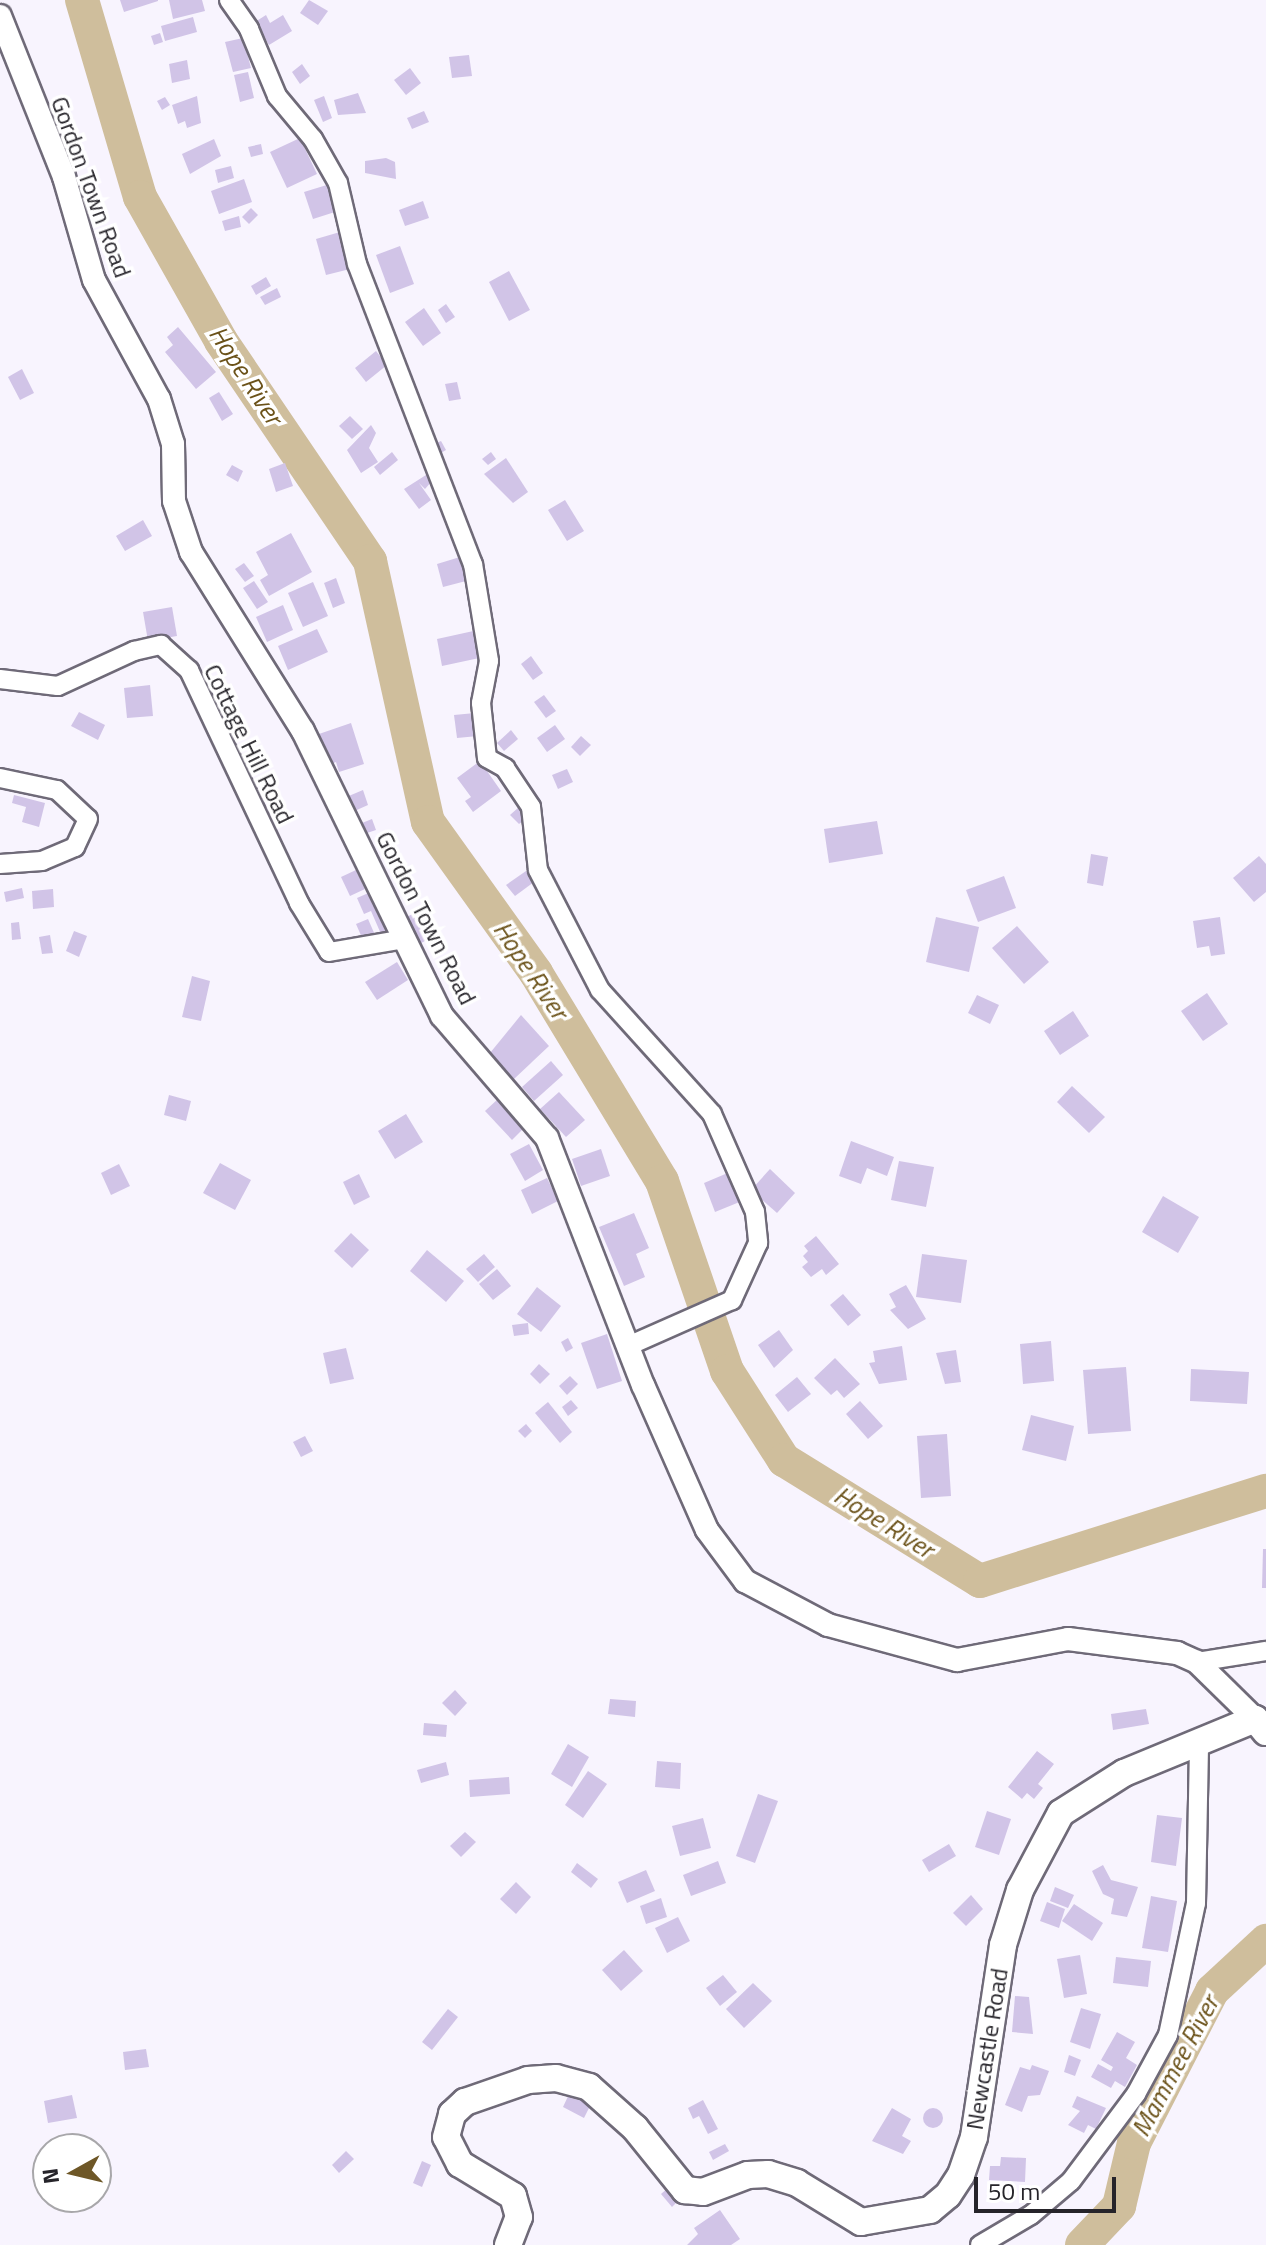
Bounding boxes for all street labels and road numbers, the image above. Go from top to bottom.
street label: Gordon Town Road [45,93,137,281]
street label: Cottage Hill Road [198,660,300,828]
street label: Gordon Town Road [370,827,482,1009]
street label: Newcastle Road [960,1966,1014,2132]

